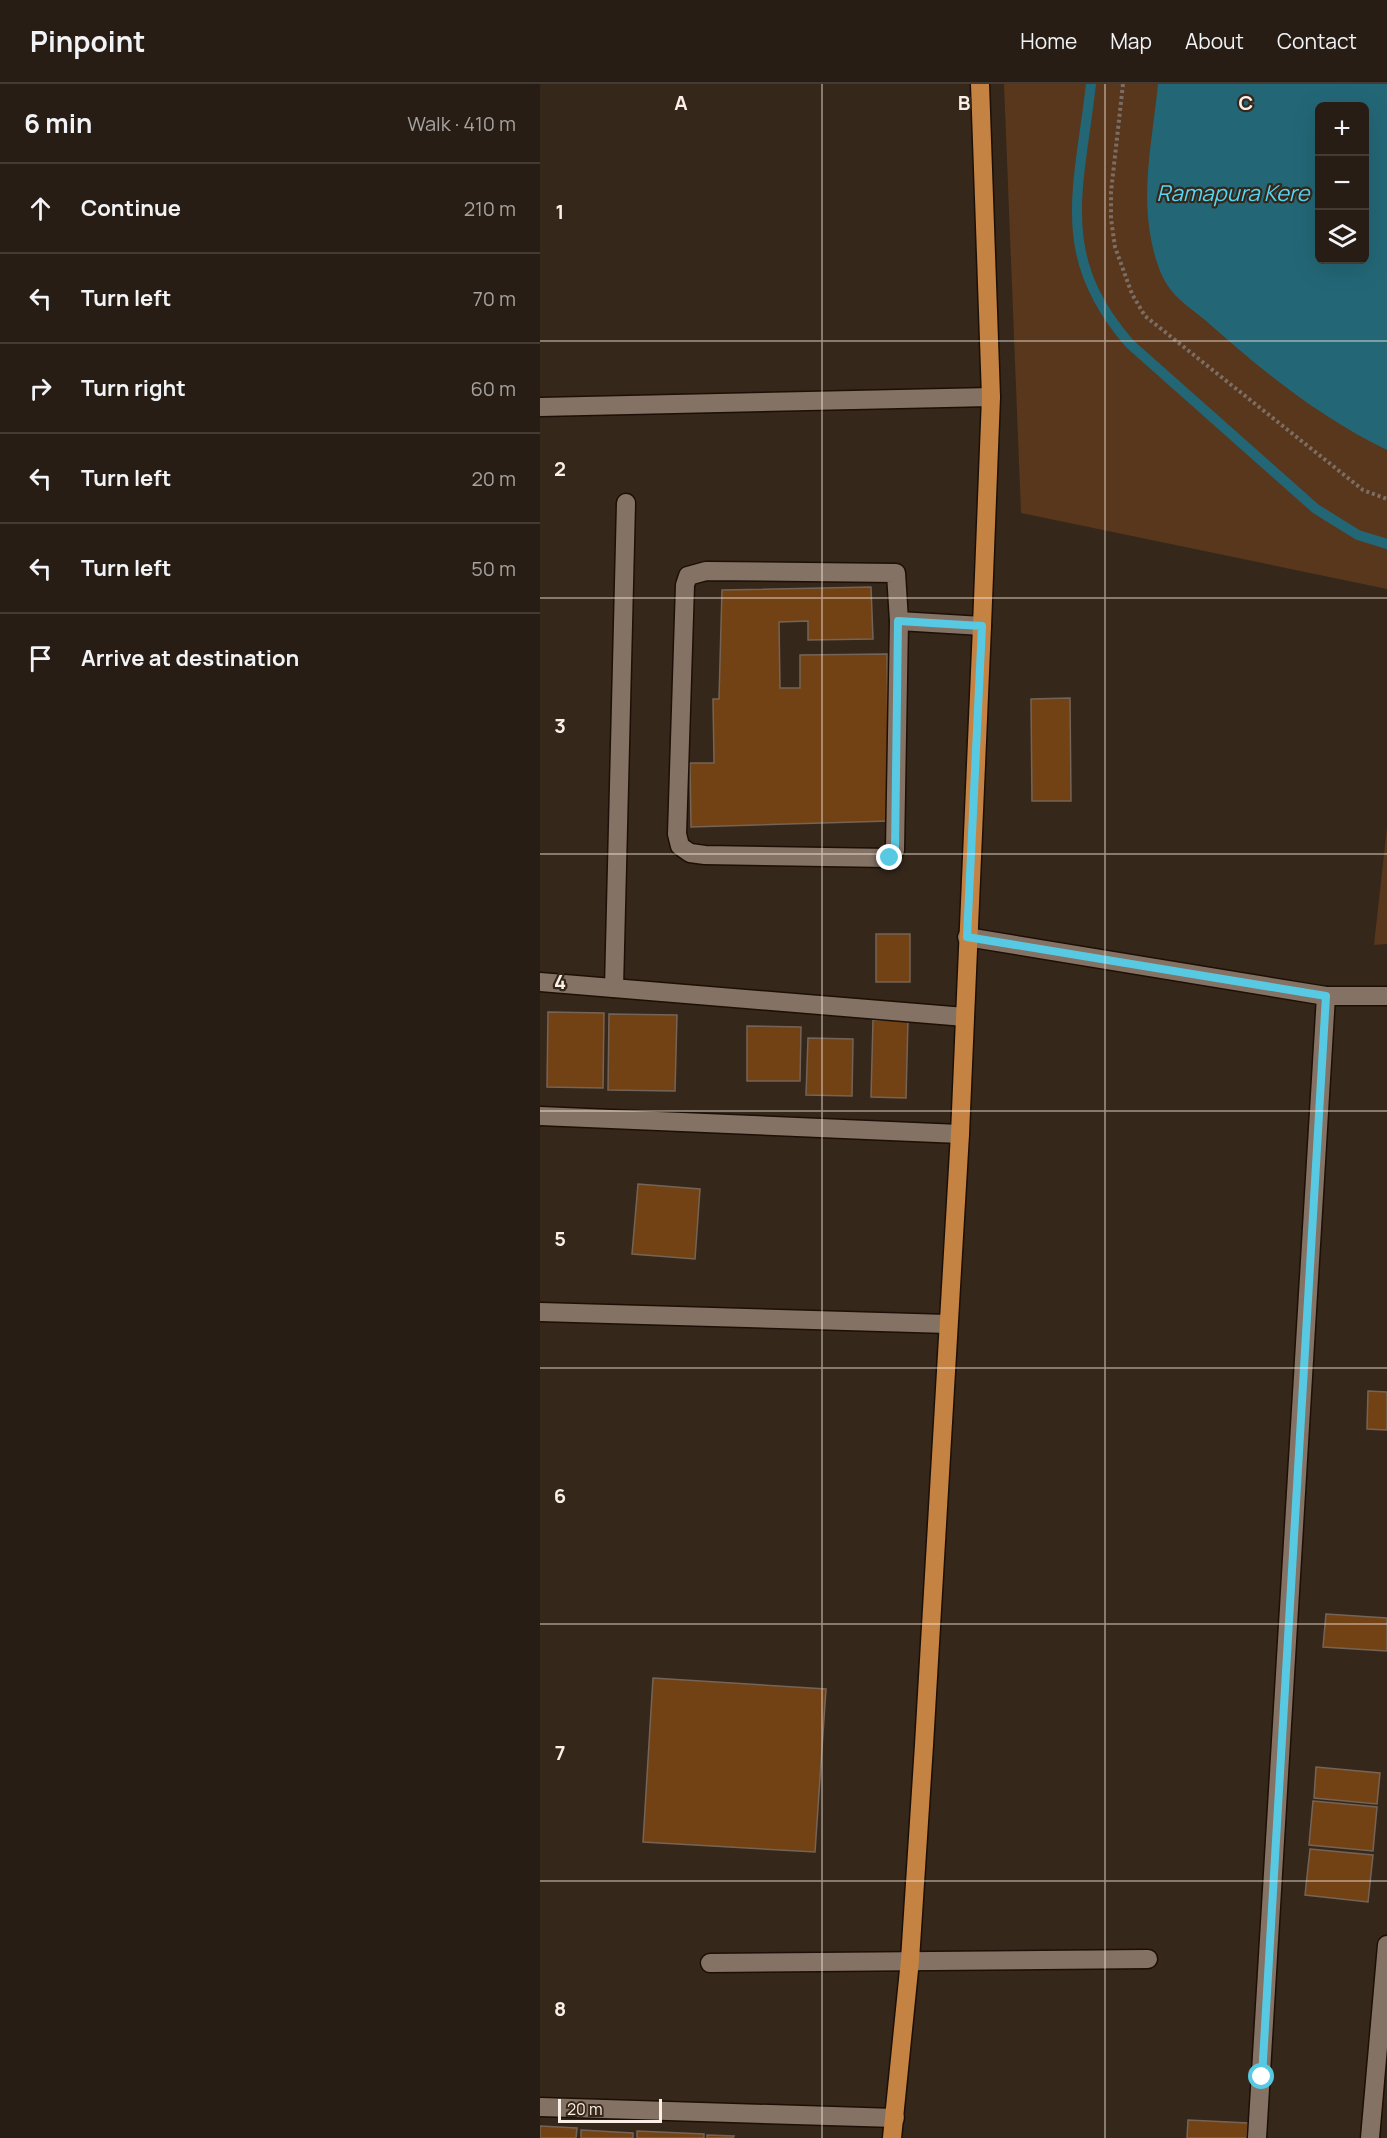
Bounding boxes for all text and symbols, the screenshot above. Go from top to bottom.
text: Pinpoint [30,22,145,60]
text: Home [1020,27,1077,55]
text: Map [1110,27,1152,55]
text: About [1185,27,1244,55]
text: Contact [1277,27,1357,55]
text: A [674,89,688,116]
text: B [958,89,971,116]
text: C [1239,89,1253,116]
map controls [1315,102,1369,264]
button: + [1315,102,1369,156]
text: 6 min [24,105,92,141]
text: Walk · 410 m [407,110,516,137]
button: − [1315,156,1369,210]
water label: Ramapura Kere [1157,178,1311,208]
icon: ahead [24,192,57,225]
text: Continue [81,193,181,223]
text: 210 m [464,195,516,222]
text: 1 [556,198,564,225]
button: layers [1315,210,1369,264]
icon: left [24,282,57,315]
text: Turn left [81,283,171,313]
text: 70 m [473,285,516,312]
icon: right [24,372,57,405]
text: Turn right [81,373,186,403]
text: 60 m [470,375,516,402]
text: 2 [554,455,566,482]
icon: left [24,462,57,495]
text: Turn left [81,463,171,493]
text: 20 m [471,465,516,492]
icon: left [24,552,57,585]
text: Turn left [81,553,171,583]
text: 50 m [471,555,516,582]
icon: arrive [24,642,57,675]
text: Arrive at destination [81,643,299,673]
text: 3 [554,712,566,739]
route end [876,844,902,870]
text: 4 [554,968,566,995]
text: 5 [554,1225,566,1252]
text: 6 [554,1482,566,1509]
text: 7 [555,1739,565,1766]
text: 8 [554,1995,566,2022]
route start [1248,2063,1274,2089]
scale bar [558,2096,662,2124]
text: 20 m [567,2098,603,2120]

